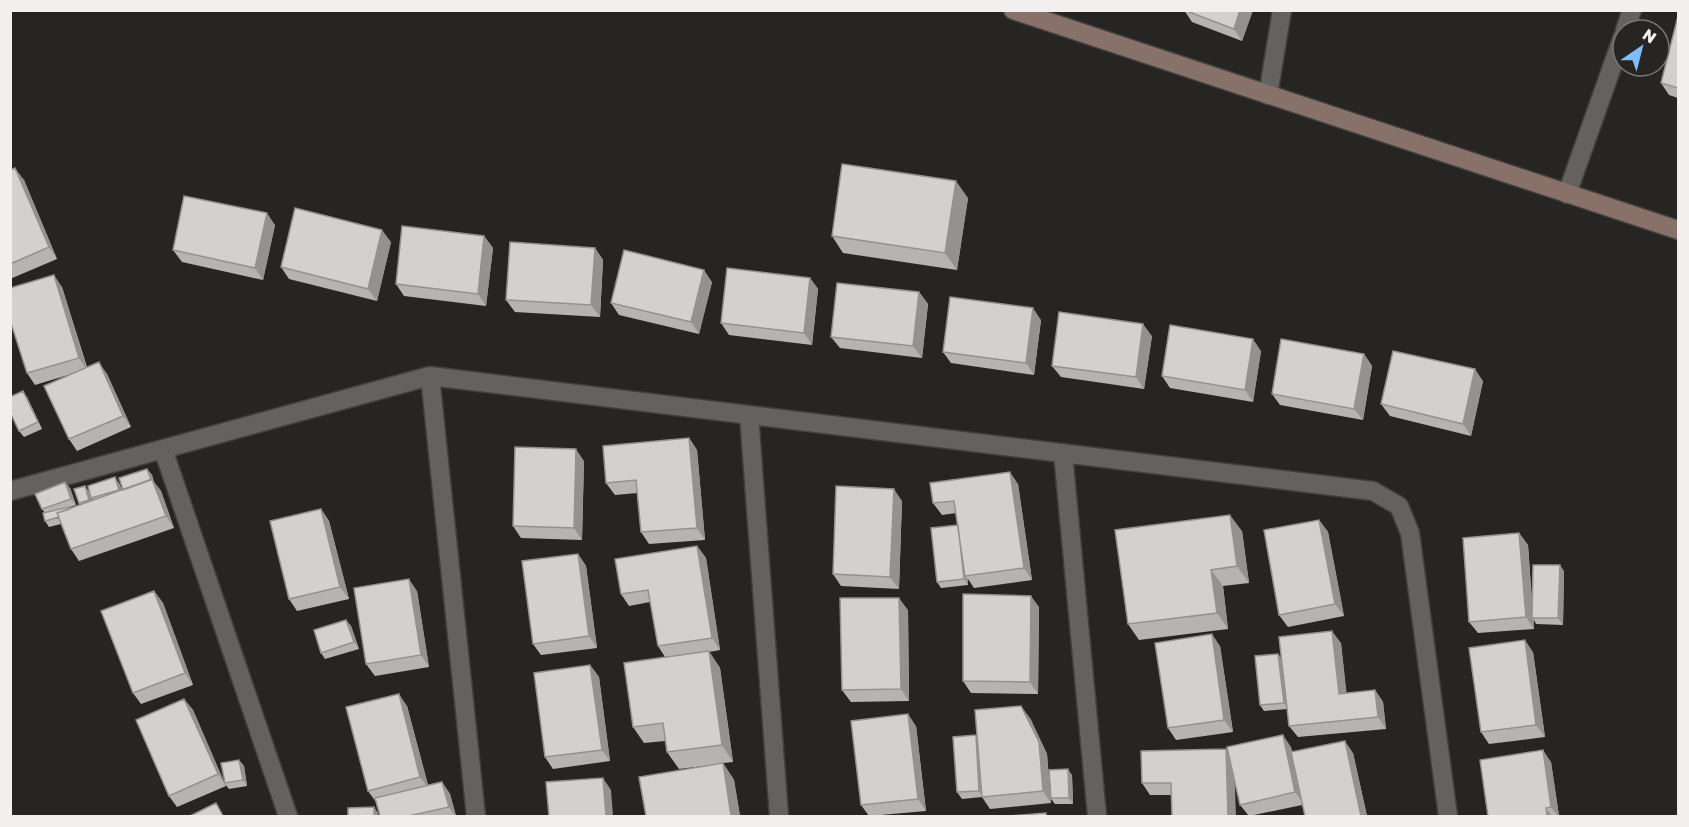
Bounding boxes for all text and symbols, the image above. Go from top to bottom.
north arrow [1611,18,1671,78]
text: N [1639,24,1660,47]

